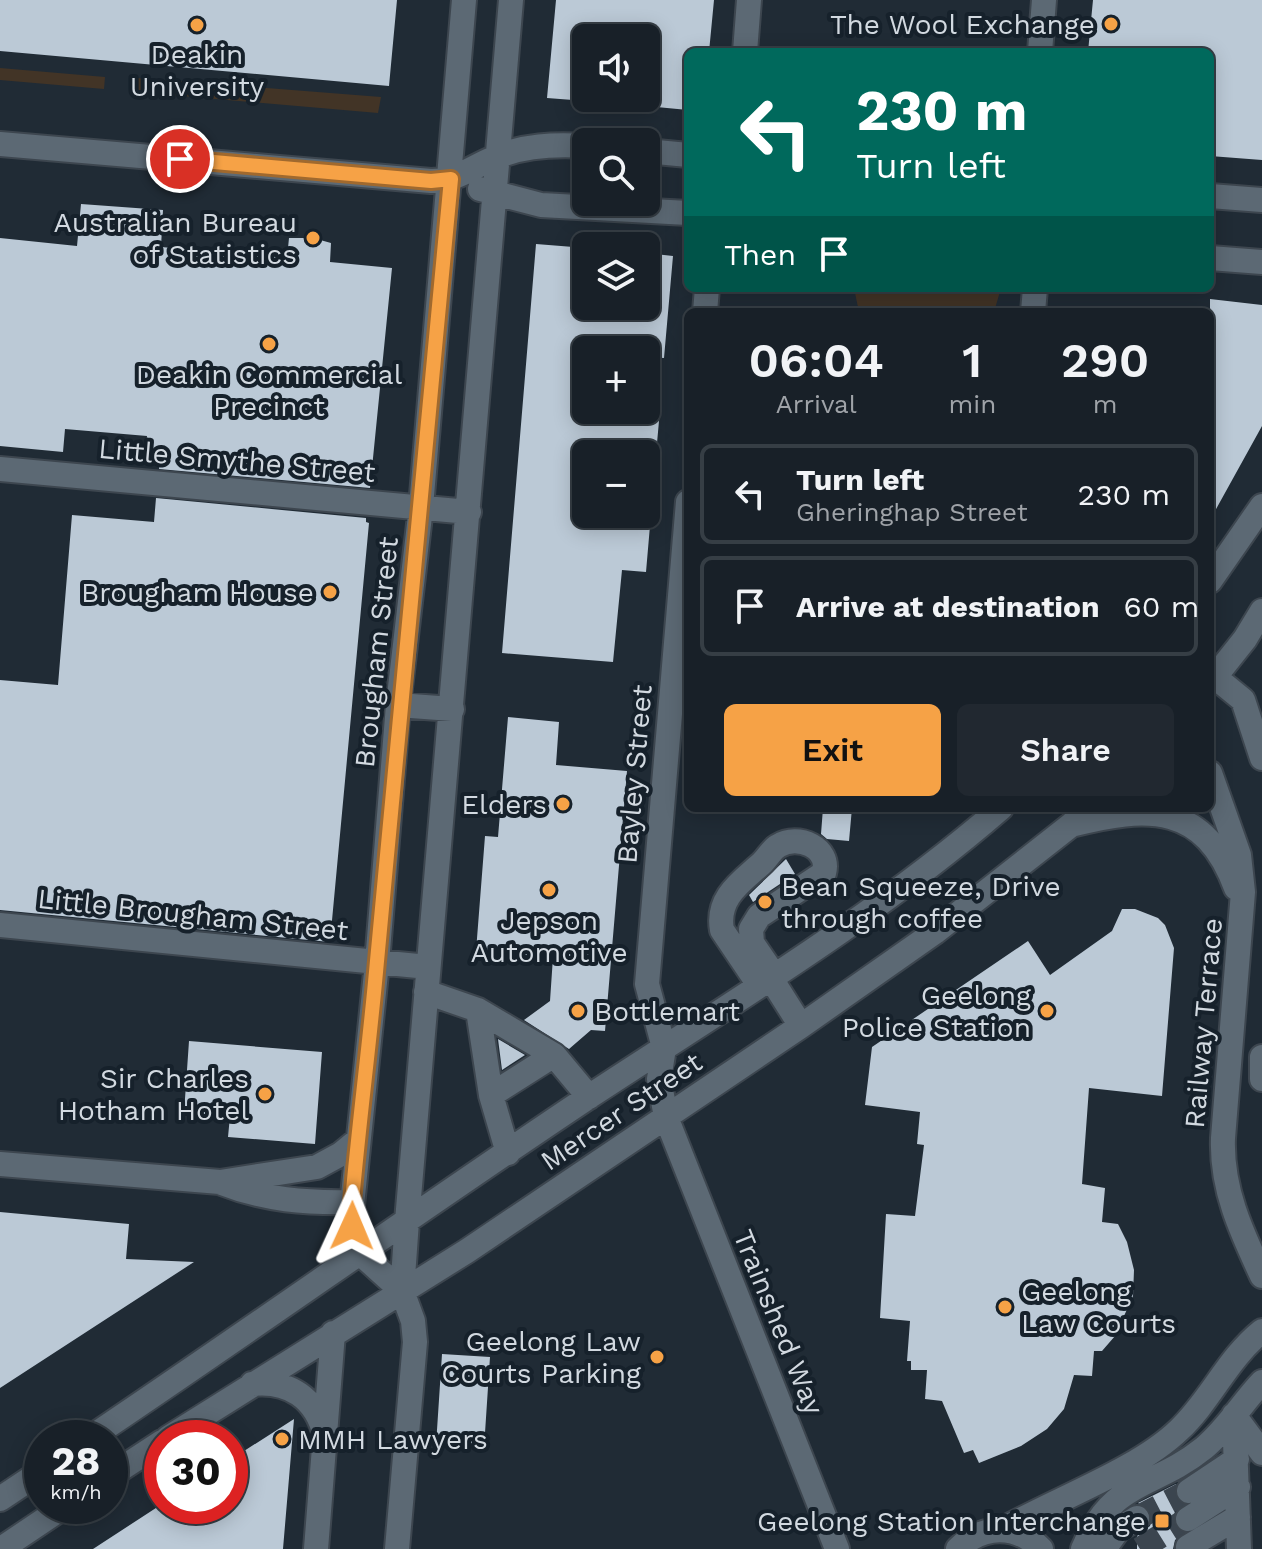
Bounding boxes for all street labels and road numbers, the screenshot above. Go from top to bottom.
street label: Little Smythe Street [97,432,377,489]
street label: Brougham Street [348,535,405,769]
street label: Bayley Street [610,683,659,865]
street label: Little Brougham Street [36,882,350,947]
street label: Railway Terrace [1178,917,1229,1129]
street label: Mercer Street [534,1045,708,1177]
street label: Trainshed Way [726,1225,831,1420]

